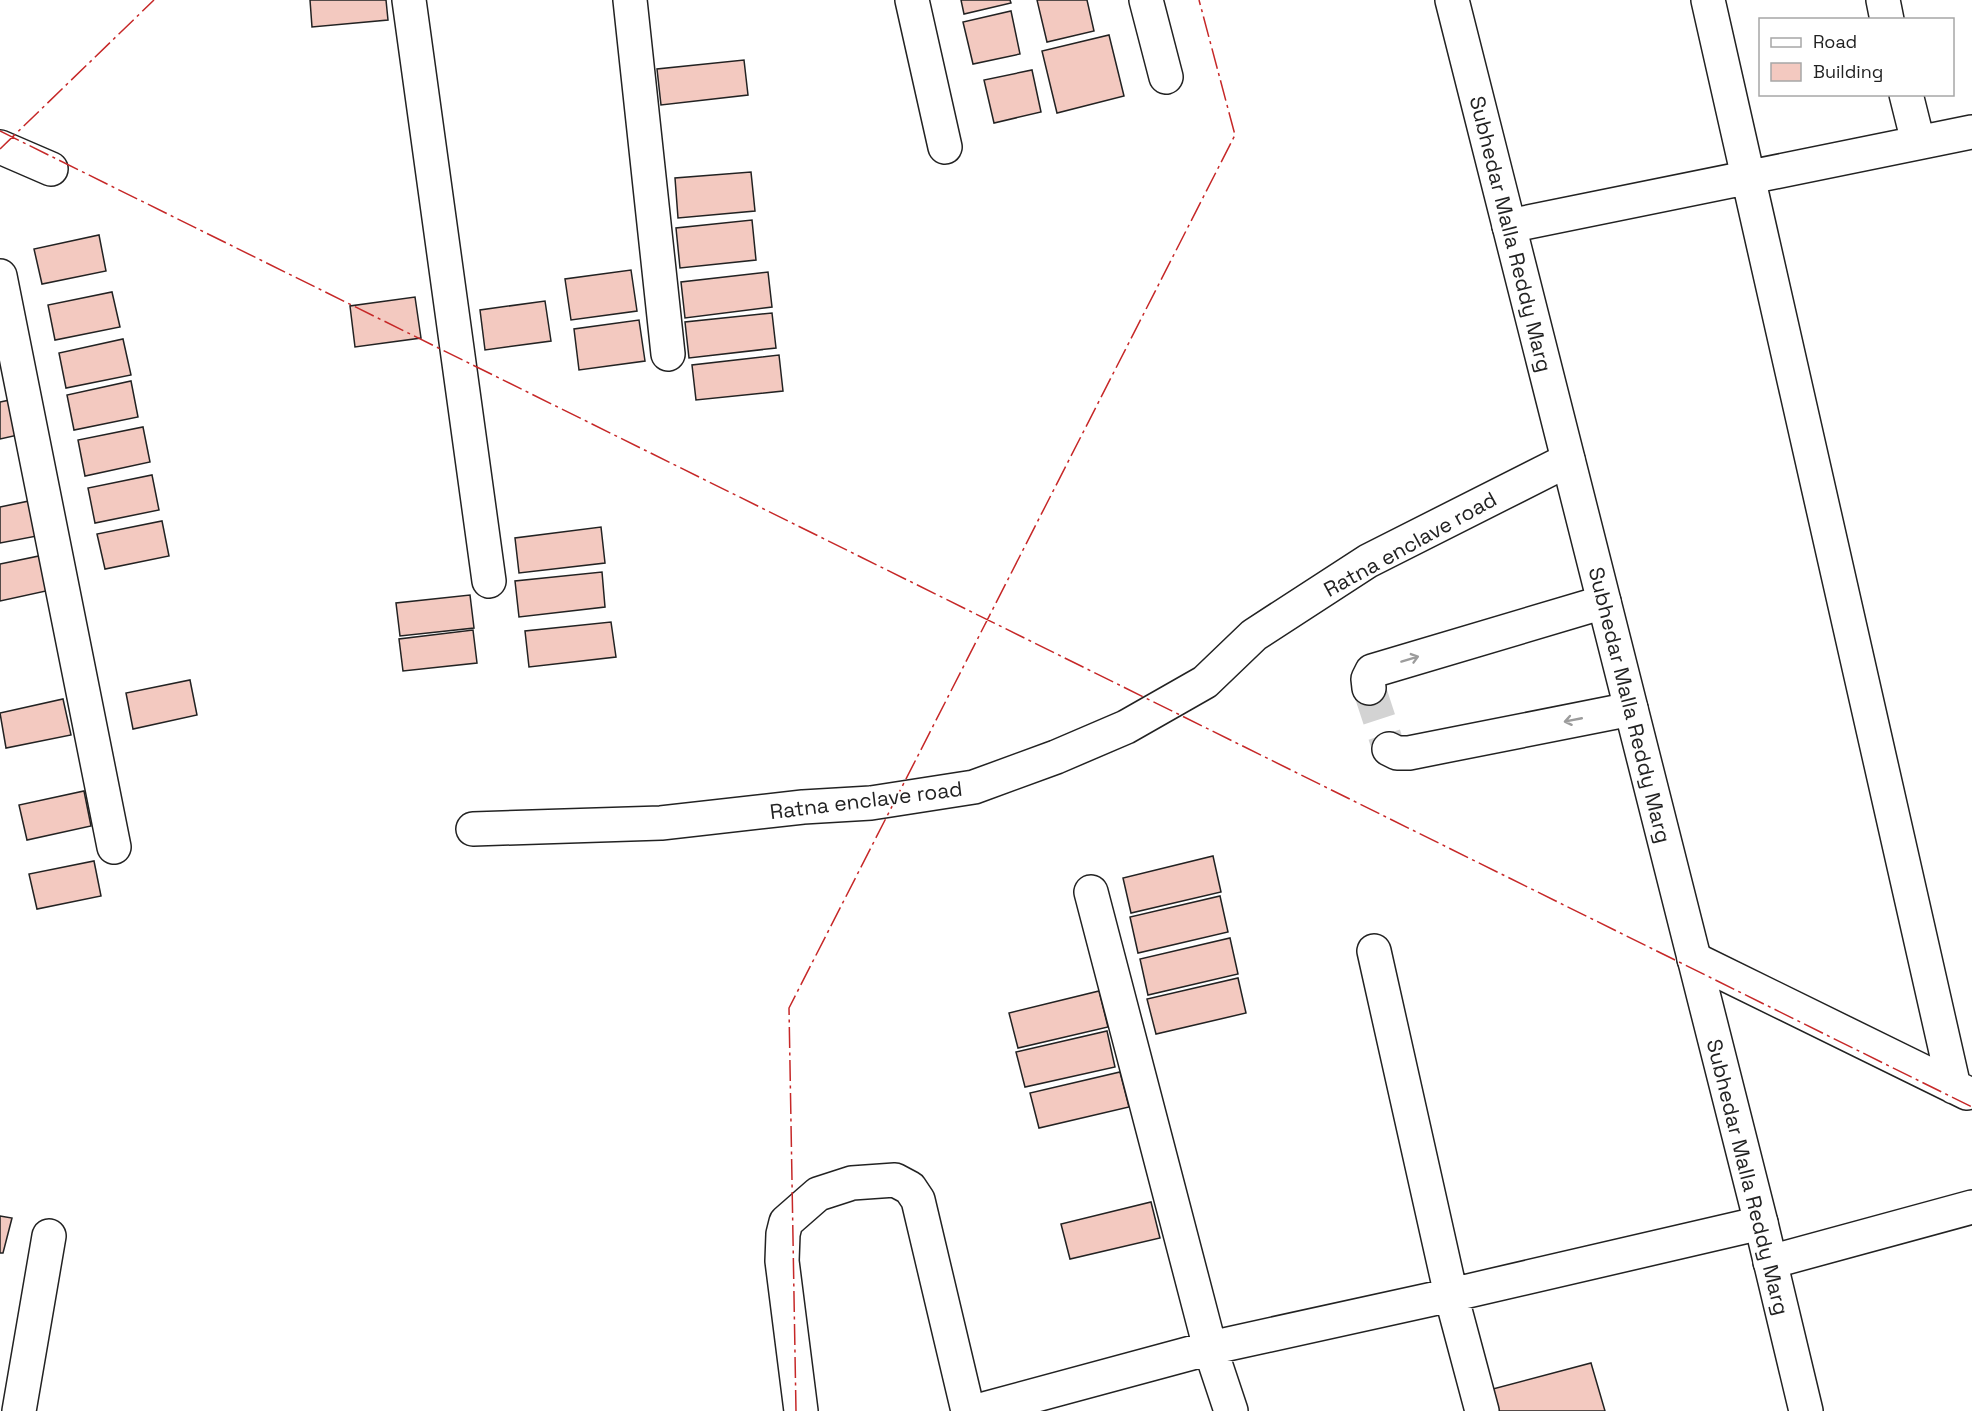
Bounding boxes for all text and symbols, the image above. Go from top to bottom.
legend [1759,18,1954,96]
text: Road [1813,30,1857,53]
text: Building [1813,60,1883,83]
street label: Subhedar Malla Reddy Marg [1464,93,1558,375]
street label: Ratna enclave road [1319,485,1501,603]
street label: Subhedar Malla Reddy Marg [1583,564,1677,846]
one-way arrow [1400,653,1419,665]
one-way arrow [1564,715,1584,726]
street label: Ratna enclave road [768,775,964,825]
street label: Subhedar Malla Reddy Marg [1701,1036,1795,1318]

